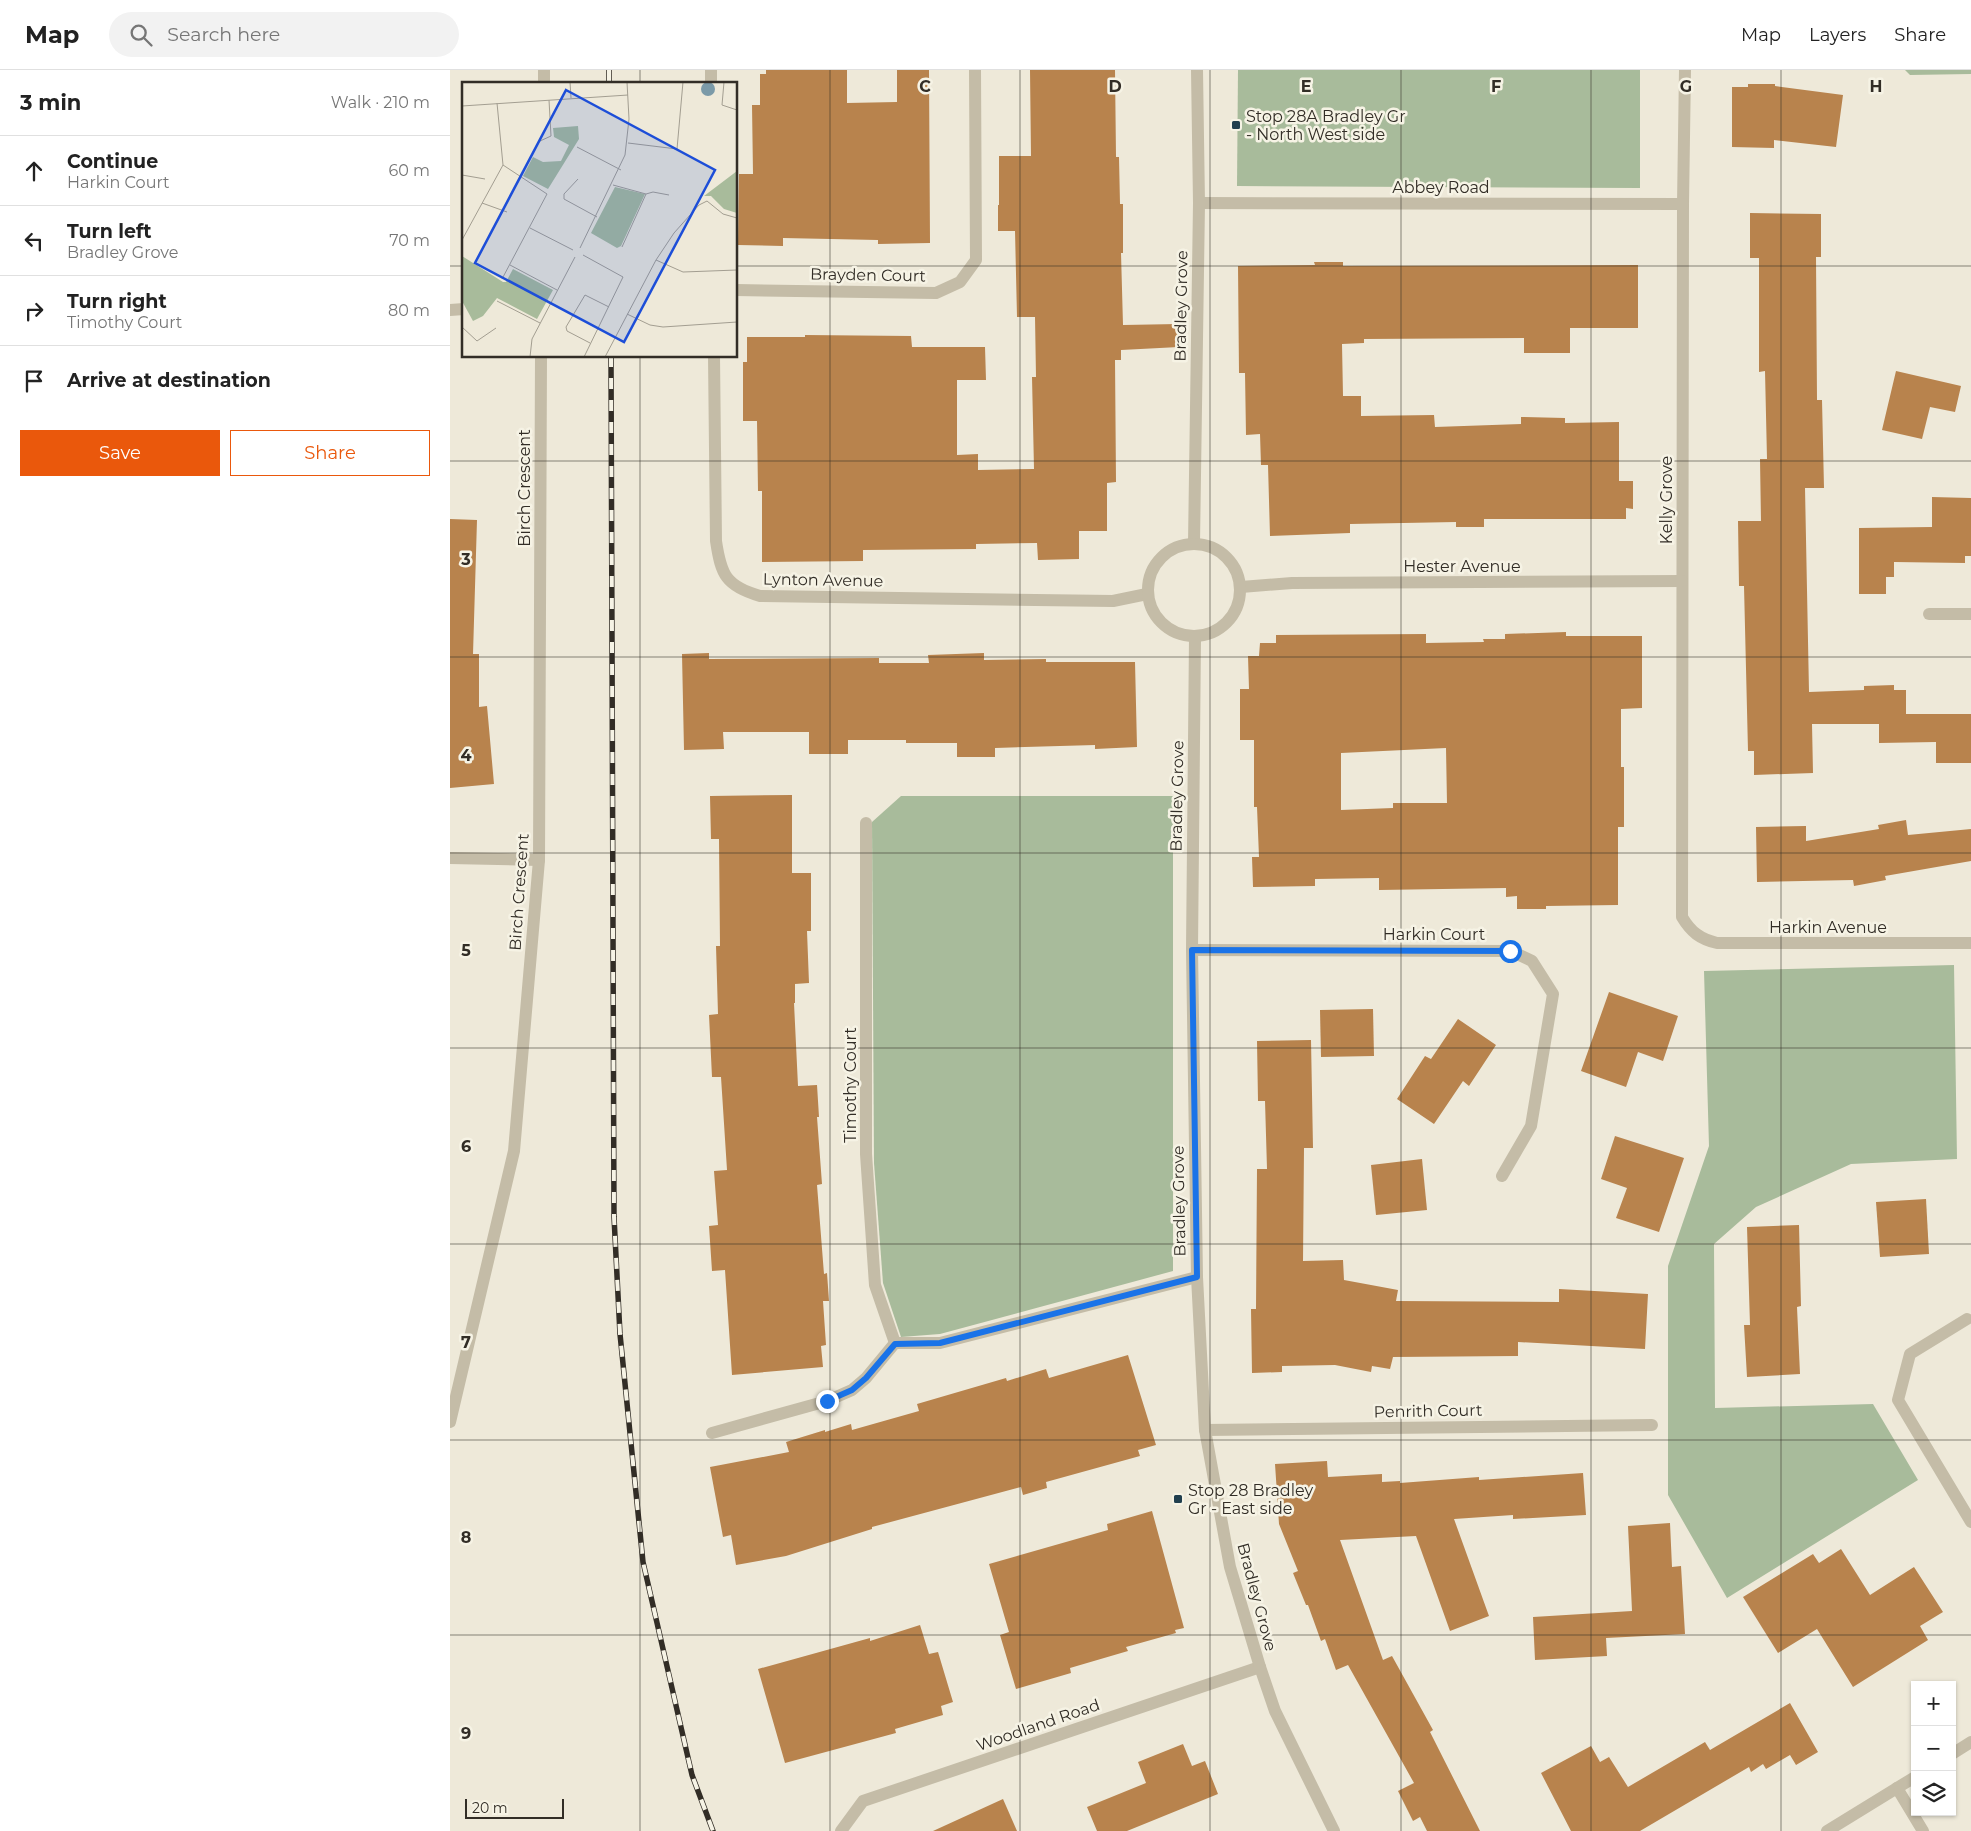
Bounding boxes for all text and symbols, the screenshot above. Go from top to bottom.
search box [109,12,459,57]
text: Map [25,20,79,49]
icon: search [127,21,155,49]
text: Search here [167,23,280,46]
text: Map [1741,24,1781,46]
text: Layers [1809,24,1866,46]
text: Share [1894,24,1946,46]
text: C [919,77,931,96]
text: D [1108,77,1122,96]
text: E [1301,77,1311,96]
text: F [1491,77,1501,96]
text: G [1680,77,1692,96]
text: H [1870,77,1882,96]
inset map [462,82,738,358]
text: 3 min [20,90,81,115]
text: Walk · 210 m [331,93,430,112]
place label: Stop 28A Bradley Gr - North West side [1246,107,1406,144]
marker: Stop 28A Bradley Gr - North West side [1230,119,1242,131]
text: Continue [67,150,158,173]
icon: ahead [20,157,48,185]
text: 60 m [388,161,430,180]
text: Harkin Court [67,173,170,192]
street label: Abbey Road [1392,178,1490,197]
text: Turn left [67,220,152,243]
icon: left [20,227,48,255]
text: 70 m [389,231,430,250]
text: Bradley Grove [67,243,178,262]
street label: Bradley Grove [1171,250,1191,362]
street label: Brayden Court [810,264,927,286]
text: Turn right [67,290,167,313]
icon: right [20,297,48,325]
text: 80 m [388,301,430,320]
text: Timothy Court [67,313,182,332]
icon: arrive [20,367,48,395]
text: Arrive at destination [67,369,271,392]
street label: Birch Crescent [515,429,534,547]
button: Save [20,430,220,476]
button: Share [230,430,430,476]
street label: Kelly Grove [1657,456,1676,544]
text: 3 [460,550,471,569]
street label: Hester Avenue [1403,557,1521,576]
street label: Lynton Avenue [763,569,883,591]
street label: Bradley Grove [1167,740,1187,852]
text: 4 [460,746,472,765]
street label: Birch Crescent [505,832,533,951]
street label: Harkin Avenue [1769,918,1887,937]
street label: Harkin Court [1383,925,1486,944]
route start [1499,940,1522,963]
text: 5 [461,941,471,960]
street label: Timothy Court [841,1027,860,1143]
text: 6 [461,1137,471,1156]
street label: Bradley Grove [1169,1145,1189,1257]
text: 7 [461,1333,471,1352]
route end [816,1390,839,1413]
street label: Penrith Court [1374,1401,1483,1421]
place label: Stop 28 Bradley Gr - East side [1188,1481,1314,1518]
marker: Stop 28 Bradley Gr - East side [1172,1493,1184,1505]
text: 8 [461,1528,471,1547]
street label: Bradley Grove [1233,1541,1281,1653]
map controls [1911,1681,1956,1816]
button: + [1911,1681,1956,1726]
street label: Woodland Road [974,1695,1102,1755]
text: 9 [461,1724,471,1743]
button: − [1911,1726,1956,1771]
button: layers [1911,1771,1956,1816]
scale bar [465,1796,564,1819]
text: 20 m [472,1799,508,1817]

